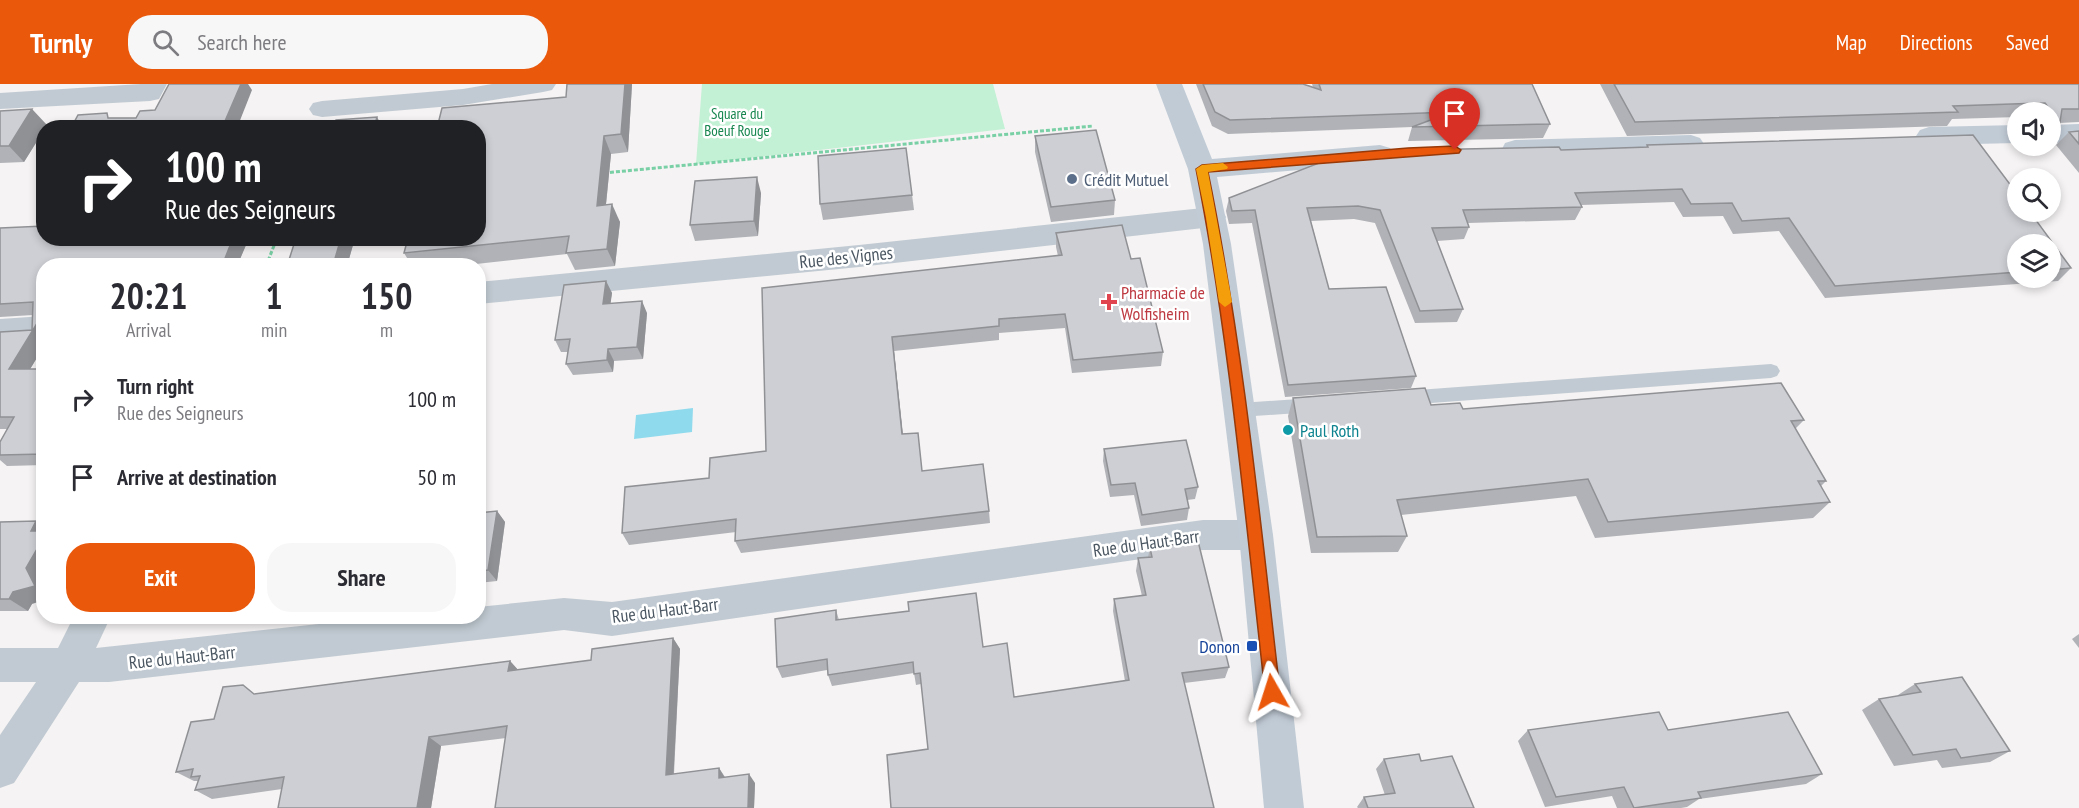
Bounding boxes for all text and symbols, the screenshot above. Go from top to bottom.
search box [128,15,548,69]
text: Turnly [30,24,92,61]
icon: search [149,26,182,59]
text: Search here [197,28,287,56]
text: Map [1836,29,1867,56]
text: Directions [1900,29,1973,56]
text: Saved [2006,29,2049,56]
pin [1429,88,1480,150]
icon: arrive [1438,97,1471,130]
map controls [2007,102,2061,288]
button: sound [2007,102,2061,156]
park label: Square du Boeuf Rouge [704,104,770,140]
text: 100 m [165,139,262,194]
icon: right [66,144,144,222]
place label: Crédit Mutuel [1084,168,1169,191]
button: search [2007,168,2061,222]
marker: Crédit Mutuel [1065,172,1079,186]
text: Rue des Seigneurs [165,192,336,226]
button: layers [2007,234,2061,288]
street label: Rue des Vignes [798,241,894,273]
text: 20:21 [110,272,187,319]
text: 1 [265,272,283,319]
text: 150 [361,272,412,319]
place label: Pharmacie de Wolfisheim [1121,281,1205,325]
marker: Pharmacie de Wolfisheim [1102,295,1116,309]
text: Arrival [126,317,171,343]
text: min [261,317,287,343]
text: m [380,317,393,343]
text: Turn right [117,372,194,400]
icon: right [66,383,99,416]
text: 100 m [407,385,456,413]
text: Rue des Seigneurs [117,400,243,426]
place label: Paul Roth [1300,419,1359,442]
marker: Paul Roth [1281,423,1295,437]
icon: arrive [66,461,99,494]
text: Arrive at destination [117,463,277,491]
text: 50 m [417,463,456,491]
street label: Rue du Haut-Barr [1091,524,1201,562]
button: Exit [66,543,255,612]
button: Share [267,543,456,612]
street label: Rue du Haut-Barr [610,592,720,628]
place label: Donon [1199,635,1240,658]
marker: Donon [1245,639,1259,653]
street label: Rue du Haut-Barr [128,640,237,674]
position arrow [1240,660,1304,724]

